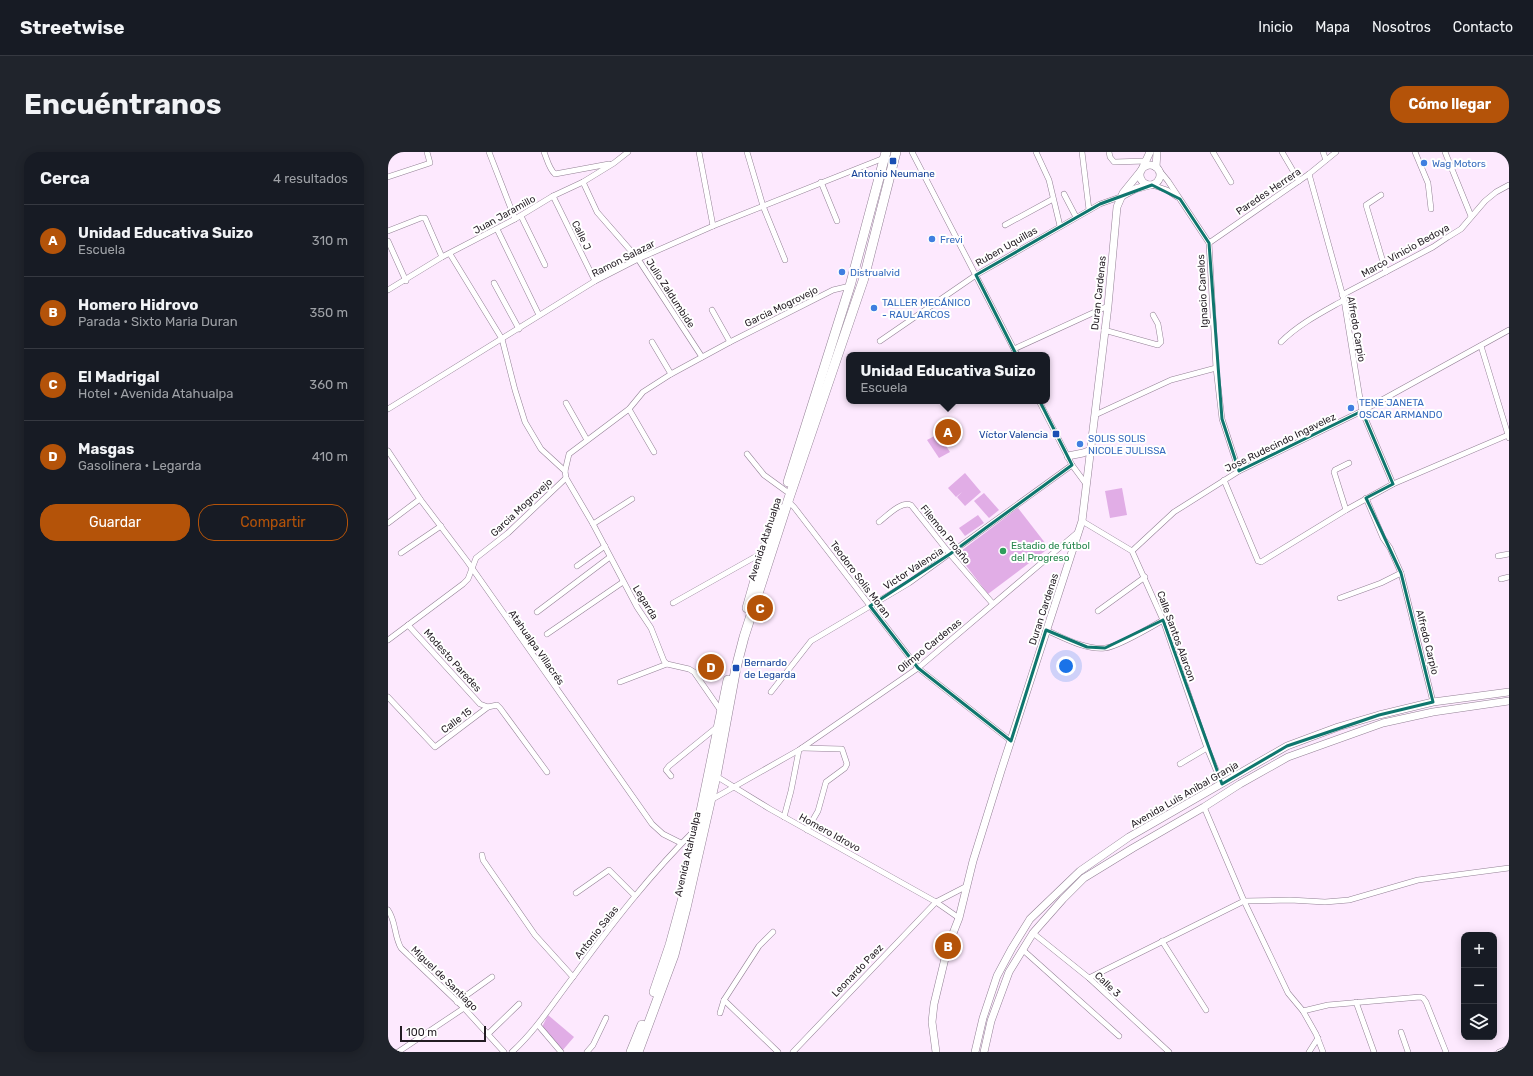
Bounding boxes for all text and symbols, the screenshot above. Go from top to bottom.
text: Streetwise [20,16,125,39]
text: Inicio [1258,19,1293,36]
text: Mapa [1315,19,1350,36]
text: Nosotros [1372,19,1431,36]
text: Contacto [1453,19,1513,36]
button: Cómo llegar [1390,86,1509,123]
text: Encuéntranos [24,88,222,121]
marker: Antonio Neumane [888,156,898,166]
marker: Wag Motors [1419,158,1429,168]
place label: Wag Motors [1432,158,1486,170]
street label: Paredes Herrera [1234,166,1303,218]
text: Cerca [40,168,90,188]
place label: Antonio Neumane [851,168,935,180]
text: 4 resultados [273,171,348,186]
street label: Juan Jaramillo [471,193,538,237]
street label: Calle J [569,219,593,252]
street label: Marco Vinicio Bedoya [1359,222,1452,280]
text: Unidad Educativa Suizo [78,224,253,242]
street label: Ruben Uquillas [973,224,1040,269]
text: A [48,233,58,248]
text: 310 m [312,233,348,248]
marker: Frevi [927,234,937,244]
place label: Frevi [940,234,963,246]
street label: Ramon Salazar [590,238,657,280]
text: Escuela [78,242,125,257]
street label: Ignacio Canelos [1195,254,1211,328]
street label: Duran Cardenas [1089,255,1109,331]
street label: Julio Zaldumbide [643,257,697,331]
marker: Distrualvid [837,267,847,277]
place label: Distrualvid [850,267,900,279]
street label: Garcia Mogrovejo [743,284,820,330]
street label: Alfredo Carpio [1344,295,1368,363]
text: Homero Hidrovo [78,296,198,314]
place label: TALLER MECÁNICO - RAUL ARCOS [882,297,971,321]
marker: TALLER MECÁNICO - RAUL ARCOS [869,303,879,313]
text: B [48,305,58,320]
text: 350 m [309,305,348,320]
text: Parada · Sixto Maria Duran [78,314,238,329]
popup [846,352,1050,404]
text: Unidad Educativa Suizo [860,362,1036,380]
text: El Madrigal [78,368,160,386]
text: C [48,377,58,392]
text: 360 m [309,377,348,392]
text: Escuela [860,380,908,395]
text: Hotel · Avenida Atahualpa [78,386,233,401]
place label: TENE JANETA OSCAR ARMANDO [1359,397,1443,421]
marker: TENE JANETA OSCAR ARMANDO [1346,403,1356,413]
street label: Jose Rudecindo Ingavelez [1223,411,1338,475]
pin: A [935,417,961,447]
place label: Víctor Valencia [979,429,1048,441]
marker: Víctor Valencia [1051,429,1061,439]
place label: SOLIS SOLIS NICOLE JULISSA [1088,433,1166,457]
marker: SOLIS SOLIS NICOLE JULISSA [1075,439,1085,449]
text: Masgas [78,440,134,458]
text: D [48,449,58,464]
text: 410 m [312,449,348,464]
text: Gasolinera · Legarda [78,458,201,473]
street label: Garcia Mogrovejo [488,476,555,539]
street label: Avenida Atahualpa [746,496,784,582]
street label: Filemon Proaño [918,503,973,567]
button: Guardar [40,504,190,541]
button: Compartir [198,504,348,541]
street label: Teodoro Solis Moran [827,539,893,620]
place label: Estadio de fútbol del Progreso [1011,540,1090,564]
street label: Victor Valencia [881,545,946,593]
marker: Estadio de fútbol del Progreso [998,546,1008,556]
street label: Duran Cardenas [1027,572,1061,647]
street label: Legarda [630,583,660,622]
street label: Calle Santos Alarcon [1154,589,1198,683]
pin: C [747,593,773,623]
street label: Atahualpa Villacrés [506,608,567,687]
street label: Alfredo Carpio [1413,609,1441,676]
street label: Olimpo Cardenas [895,616,964,675]
street label: Modesto Paredes [421,627,484,694]
pin: D [698,652,724,682]
your location [1056,656,1076,676]
place label: Bernardo de Legarda [744,657,796,681]
marker: Bernardo de Legarda [731,663,741,673]
street label: Calle 15 [439,705,474,736]
street label: Avenida Luis Anibal Granja [1128,759,1241,831]
street label: Avenida Atahualpa [672,811,704,898]
street label: Homero Idrovo [797,811,863,855]
street label: Antonio Salas [572,904,621,961]
pin: B [935,931,961,961]
map controls [1461,932,1497,1040]
button: + [1461,932,1497,968]
street label: Leonardo Paez [830,942,886,1000]
street label: Miguel de Santiago [408,944,480,1014]
button: − [1461,968,1497,1004]
street label: Calle 3 [1092,970,1123,1000]
button: layers [1461,1004,1497,1040]
scale bar [400,1024,486,1043]
text: 100 m [406,1026,437,1039]

